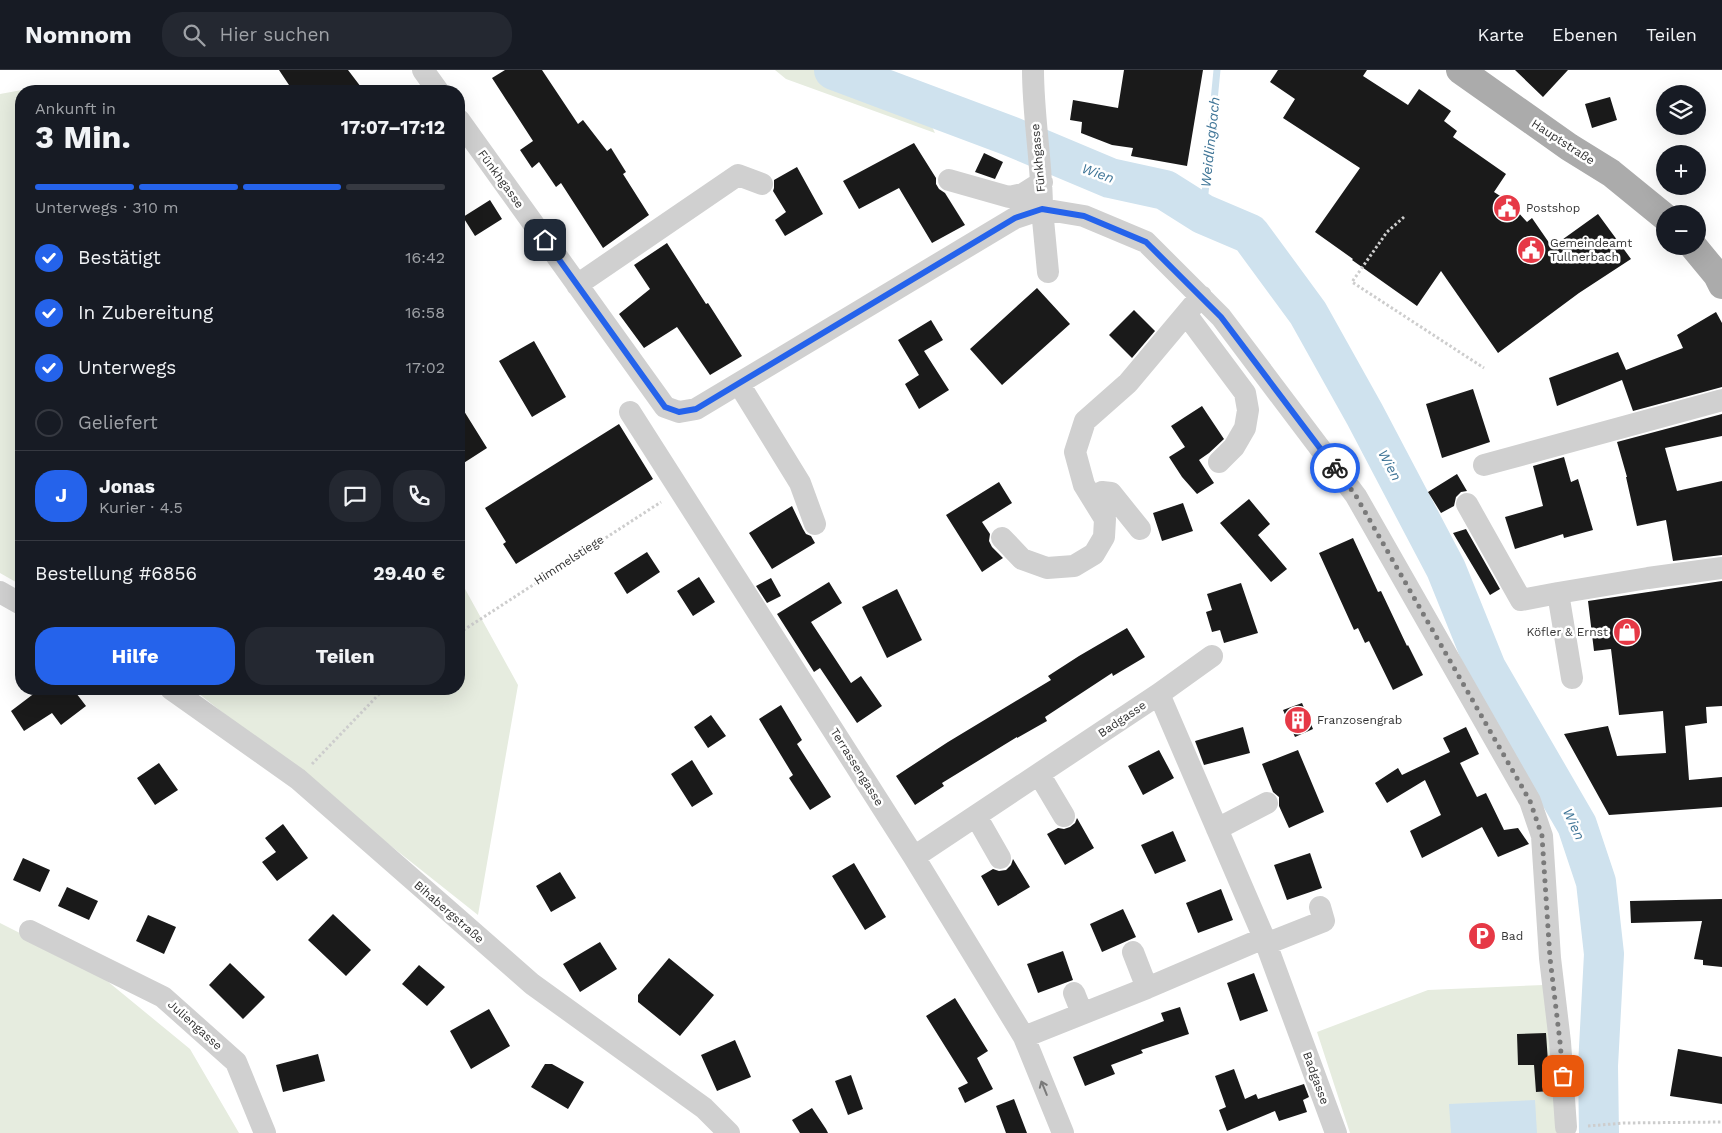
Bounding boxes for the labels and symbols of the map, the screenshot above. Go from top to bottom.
water label: Weidlingbach [1197,96,1223,188]
street label: Hauptstraße [1529,116,1597,168]
street label: Fünkhgasse [1028,123,1048,193]
street label: Fünkhgasse [475,147,527,211]
water label: Wien [1080,160,1116,186]
public building icon: Postshop [1492,193,1522,223]
place label: Postshop [1526,201,1580,215]
pin [524,219,566,261]
public building icon: Gemeindeamt Tullnerbach [1516,235,1546,265]
place label: Gemeindeamt Tullnerbach [1550,236,1632,264]
courier [1310,443,1360,493]
water label: Wien [1375,447,1405,483]
street label: Himmelstiege [532,532,607,588]
shop icon: Köfler & Ernst [1612,617,1642,647]
place label: Köfler & Ernst [1527,625,1608,639]
street label: Badgasse [1095,698,1149,740]
building icon: Franzosengrab [1283,705,1313,735]
place label: Franzosengrab [1317,713,1402,727]
street label: Terrassengasse [827,726,887,809]
water label: Wien [1560,806,1588,842]
street label: Bihabergstraße [411,878,487,946]
parking icon: Bad [1467,921,1497,951]
place label: Bad [1501,929,1523,943]
street label: Juliengasse [165,997,225,1053]
street label: Badgasse [1300,1050,1332,1106]
pin [1542,1055,1584,1097]
one-way arrow [1039,1081,1049,1096]

